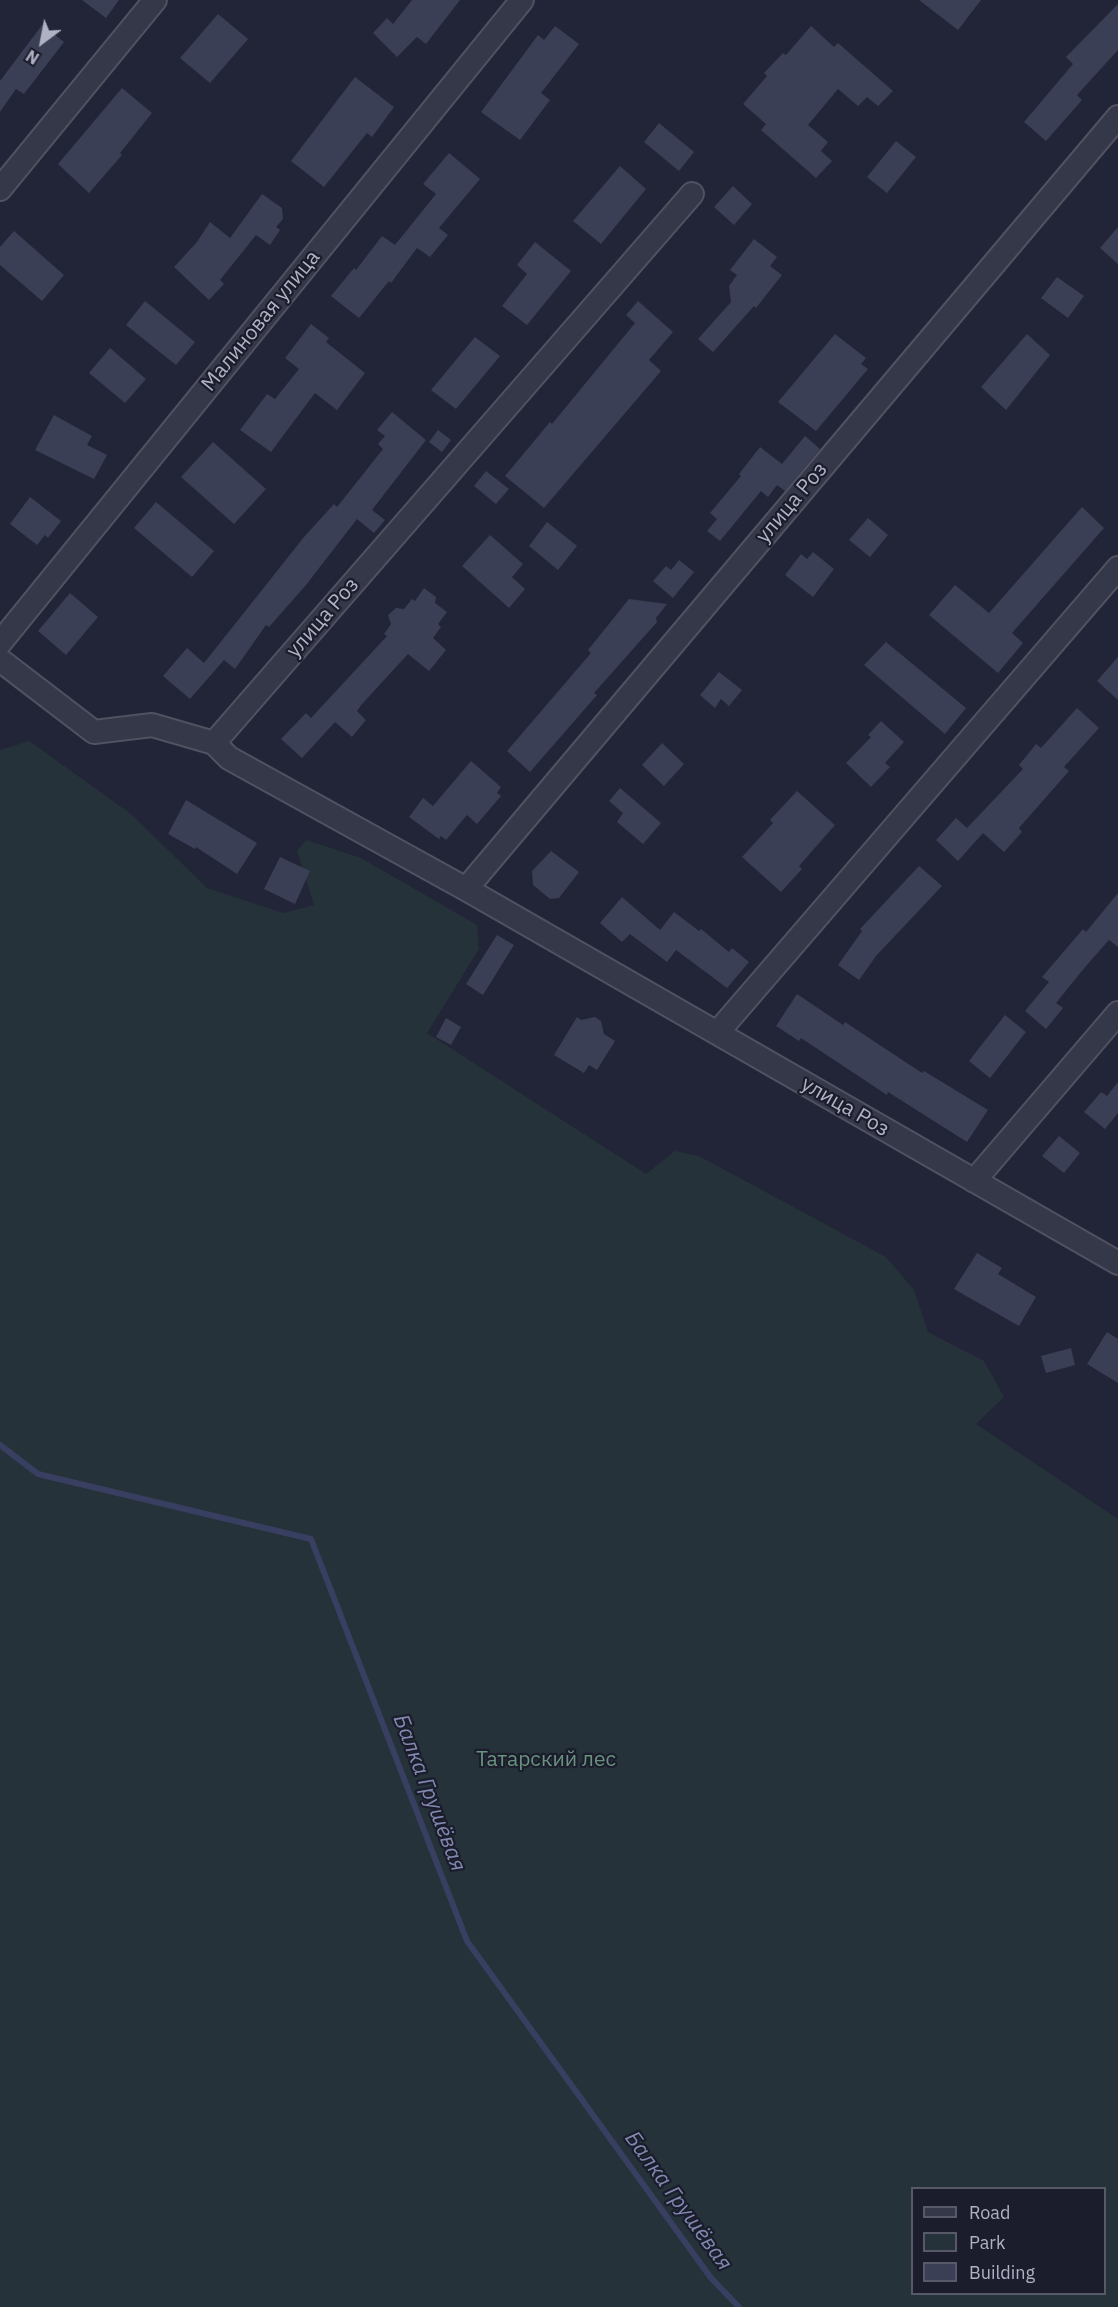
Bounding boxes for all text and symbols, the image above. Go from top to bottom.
north arrow [12,12,72,72]
text: N [22,46,43,69]
street label: Малиновая улица [196,245,326,397]
street label: улица Роз [751,458,833,548]
street label: улица Роз [281,573,365,663]
street label: улица Роз [796,1072,894,1142]
water label: Балка Грушёвая [387,1711,471,1875]
park label: Татарский лес [476,1747,616,1773]
water label: Балка Грушёвая [619,2126,737,2276]
legend [911,2187,1106,2295]
text: Road [969,2201,1010,2224]
text: Park [969,2231,1005,2254]
text: Building [969,2261,1035,2284]

